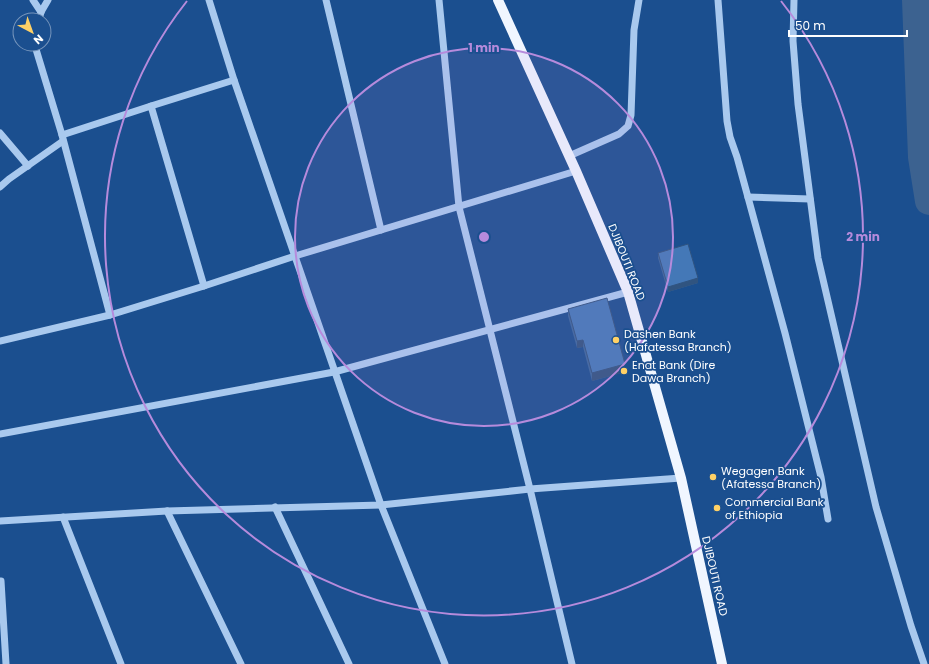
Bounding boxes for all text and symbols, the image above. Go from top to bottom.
north arrow [12,12,52,52]
scale bar [789,12,907,38]
text: 50 m [795,17,826,34]
text: N [30,31,47,48]
text: 1 min [468,39,500,56]
street label: DJIBOUTI ROAD [604,221,650,303]
text: 2 min [846,228,880,245]
centre of rings [477,230,491,244]
place label: Dashen Bank (Hafatessa Branch) [624,326,732,355]
marker: Dashen Bank (Hafatessa Branch) [611,335,621,345]
place label: Enat Bank (Dire Dawa Branch) [632,357,715,386]
marker: Enat Bank (Dire Dawa Branch) [619,366,629,376]
place label: Wegagen Bank (Afatessa Branch) [721,463,821,492]
marker: Wegagen Bank (Afatessa Branch) [708,472,718,482]
place label: Commercial Bank of Ethiopia [725,494,824,523]
marker: Commercial Bank of Ethiopia [712,503,722,513]
street label: DJIBOUTI ROAD [698,535,732,618]

